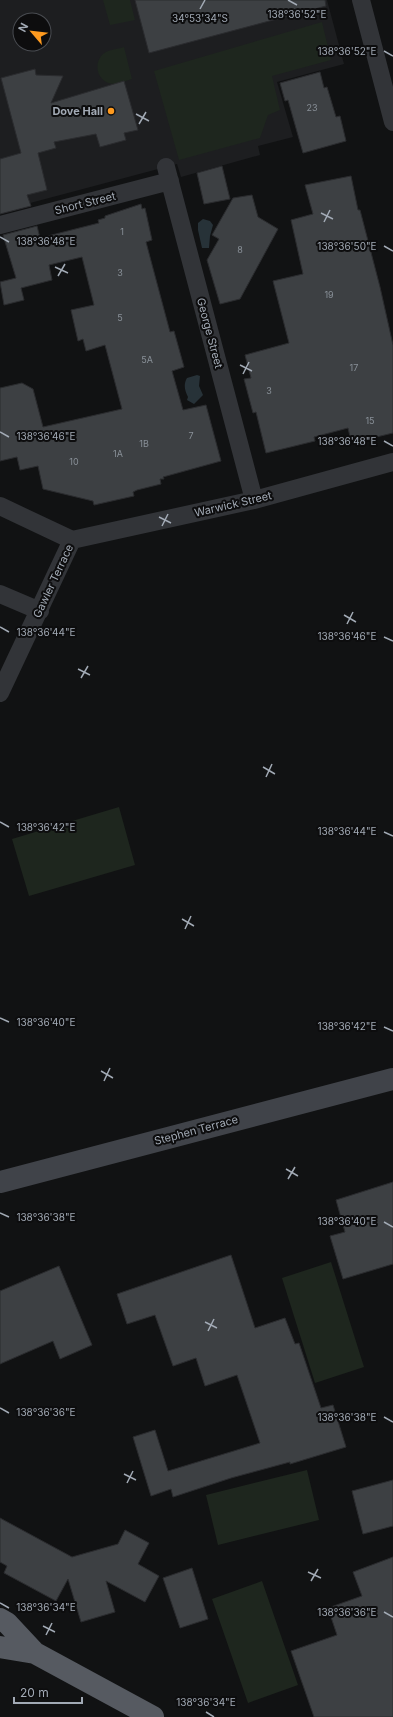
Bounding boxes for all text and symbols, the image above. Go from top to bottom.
text: 138°36'52"E [267,8,327,20]
north arrow [12,12,52,52]
text: 34°53'34"S [172,12,228,24]
text: N [15,20,31,34]
text: 138°36'52"E [317,45,377,57]
house number: 23 [306,102,318,113]
place label: Dove Hall [52,104,103,118]
marker: Dove Hall [106,106,116,116]
street label: Short Street [53,189,117,217]
house number: 1 [120,226,124,237]
text: 138°36'48"E [17,235,75,247]
text: 138°36'50"E [317,240,377,252]
house number: 8 [237,244,243,255]
house number: 3 [117,267,123,278]
house number: 19 [324,289,334,300]
street label: George Street [194,296,226,370]
house number: 5 [117,312,123,323]
house number: 5A [141,354,153,365]
house number: 17 [350,362,358,373]
house number: 3 [266,385,272,396]
house number: 15 [365,415,375,426]
text: 138°36'46"E [17,430,75,442]
house number: 7 [188,430,194,441]
text: 138°36'48"E [318,435,376,447]
house number: 1B [139,438,149,449]
house number: 1A [113,448,123,459]
house number: 10 [69,456,79,467]
street label: Warwick Street [193,488,273,520]
street label: Gawler Terrace [30,542,76,620]
text: 138°36'44"E [16,626,76,638]
text: 138°36'46"E [318,630,376,642]
text: 138°36'42"E [17,821,75,833]
text: 138°36'44"E [317,825,377,837]
text: 138°36'40"E [16,1016,76,1028]
text: 138°36'42"E [318,1020,376,1032]
street label: Stephen Terrace [153,1112,239,1148]
text: 138°36'38"E [16,1211,76,1223]
text: 138°36'40"E [317,1215,377,1227]
text: 138°36'36"E [16,1406,76,1418]
text: 138°36'38"E [317,1411,377,1423]
text: 138°36'34"E [16,1601,76,1613]
text: 138°36'36"E [317,1606,377,1618]
scale bar [14,1679,82,1705]
text: 20 m [20,1685,49,1700]
text: 138°36'34"E [176,1696,236,1708]

